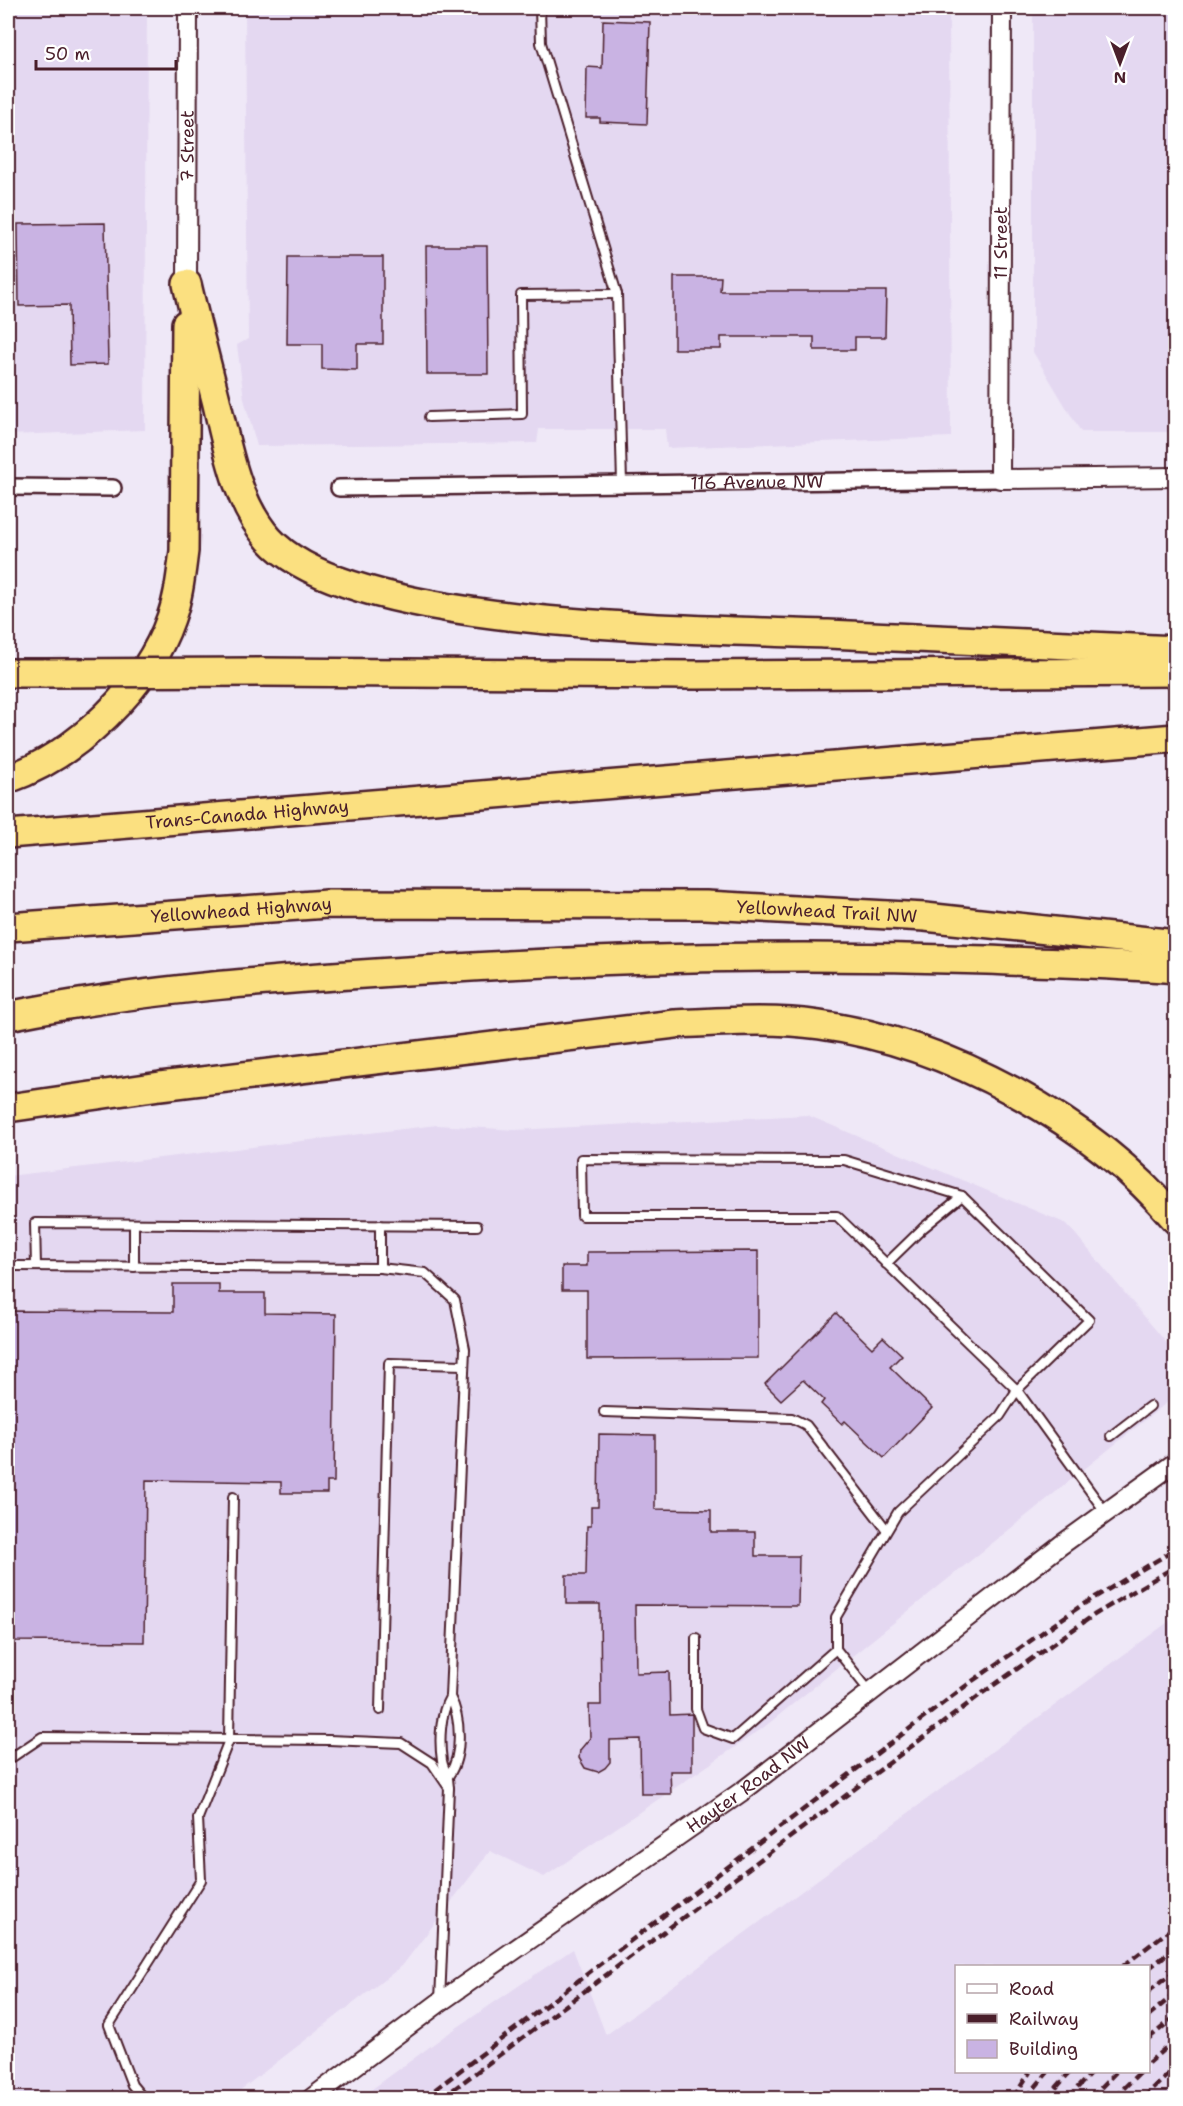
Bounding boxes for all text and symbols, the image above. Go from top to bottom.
scale bar [36,33,176,71]
north arrow [1090,33,1150,93]
text: 50 m [45,42,90,66]
text: N [1114,67,1126,88]
street label: 7 Street [175,110,200,182]
street label: 11 Street [989,206,1013,280]
street label: 116 Avenue NW [690,469,824,495]
street label: Trans-Canada Highway [144,794,350,835]
street label: Yellowhead Highway [150,892,333,929]
street label: Yellowhead Trail NW [736,895,918,929]
street label: Hayter Road NW [682,1731,815,1839]
legend [955,1965,1150,2073]
text: Road [1009,1977,1054,2001]
text: Railway [1009,2007,1079,2031]
text: Building [1009,2037,1078,2061]

